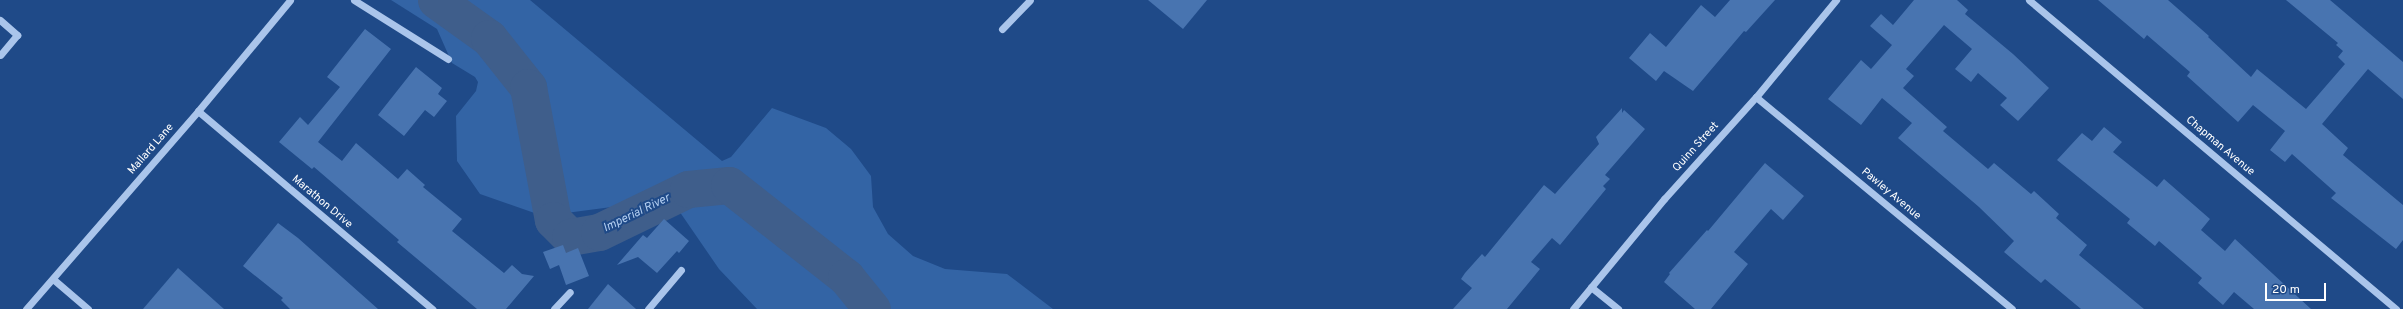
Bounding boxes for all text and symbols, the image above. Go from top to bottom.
street label: Chapman Avenue [2183,113,2257,179]
street label: Quinn Street [1670,119,1722,175]
street label: Mallard Lane [125,121,177,177]
street label: Pawley Avenue [1858,165,1924,223]
street label: Marathon Drive [289,173,355,231]
water label: Imperial River [601,192,673,236]
scale bar [2267,275,2328,301]
text: 20 m [2272,282,2300,298]

